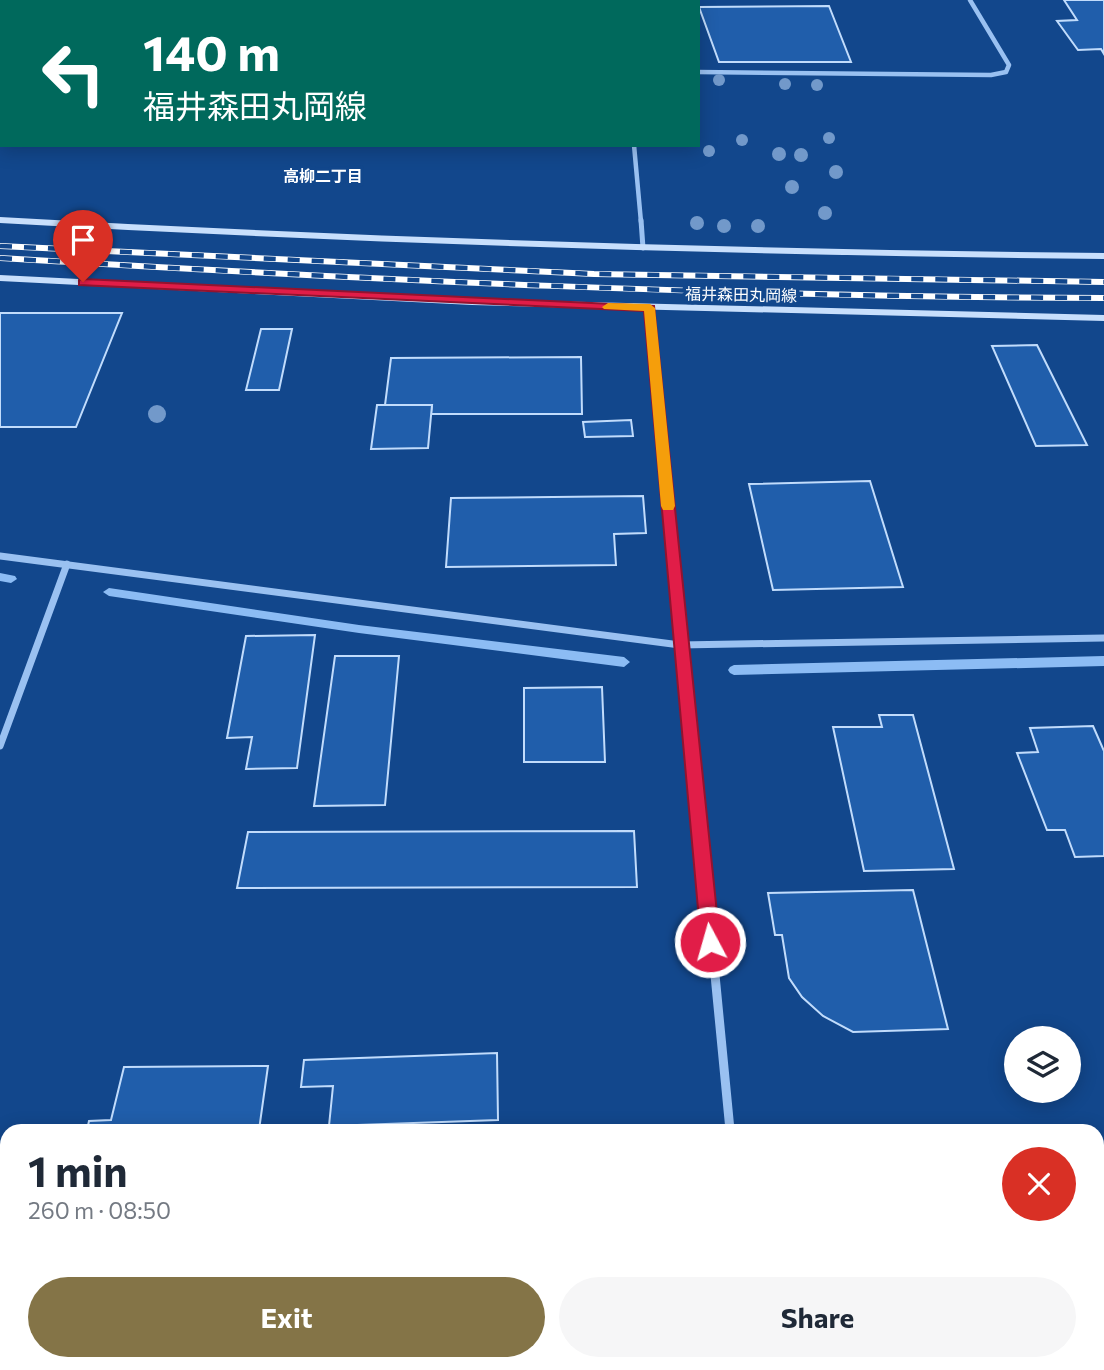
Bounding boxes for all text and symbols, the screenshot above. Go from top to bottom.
text: 140 m [143,21,280,81]
icon: left [28,28,119,119]
text: 福井森田丸岡線 [143,85,367,125]
district label: 高柳二丁目 [283,166,363,185]
pin [53,210,113,282]
icon: arrive [64,221,102,259]
street label: 福井森田丸岡線 [685,284,797,304]
position arrow [673,905,747,979]
map controls [1004,1026,1081,1103]
button: layers [1004,1026,1081,1103]
text: 1 min [28,1144,128,1196]
button: close [1002,1147,1076,1221]
text: 260 m · 08:50 [28,1196,171,1224]
button: Exit [28,1277,545,1357]
button: Share [559,1277,1076,1357]

